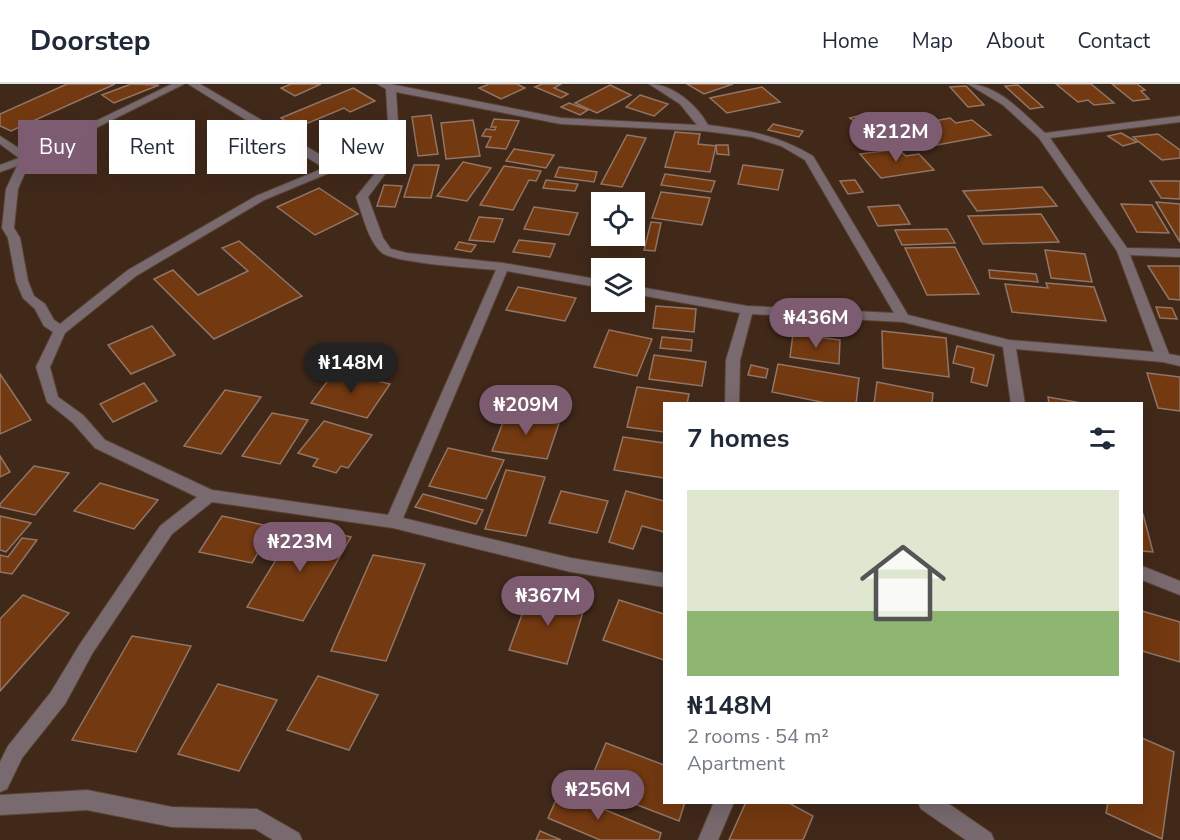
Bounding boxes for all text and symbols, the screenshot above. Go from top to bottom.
text: Doorstep [30,22,151,60]
text: Home [822,27,879,55]
text: Map [912,27,953,55]
text: About [986,27,1044,55]
text: Contact [1077,27,1150,55]
pin: ₦212M [854,112,938,163]
text: ₦212M [863,118,929,145]
chip: Buy [18,120,97,174]
chip: Rent [109,120,195,174]
chip: Filters [207,120,307,174]
chip: New [319,120,406,174]
map controls [591,192,645,312]
button: locate [591,192,645,246]
button: layers [591,258,645,312]
pin: ₦436M [774,298,858,349]
text: ₦436M [783,304,849,331]
pin: ₦148M [309,343,393,394]
text: ₦148M [318,349,384,376]
pin: ₦209M [484,385,568,436]
text: ₦209M [493,391,559,418]
text: 7 homes [687,421,789,456]
icon: filters [1086,422,1119,455]
pin: ₦223M [258,522,342,573]
text: ₦223M [267,528,333,555]
icon: home [849,529,957,637]
pin: ₦367M [506,576,590,627]
text: ₦367M [515,582,581,609]
text: ₦148M [687,688,772,723]
text: 2 rooms · 54 m² [687,723,829,750]
text: Apartment [687,750,785,777]
pin: ₦256M [556,770,640,821]
text: ₦256M [565,776,631,803]

